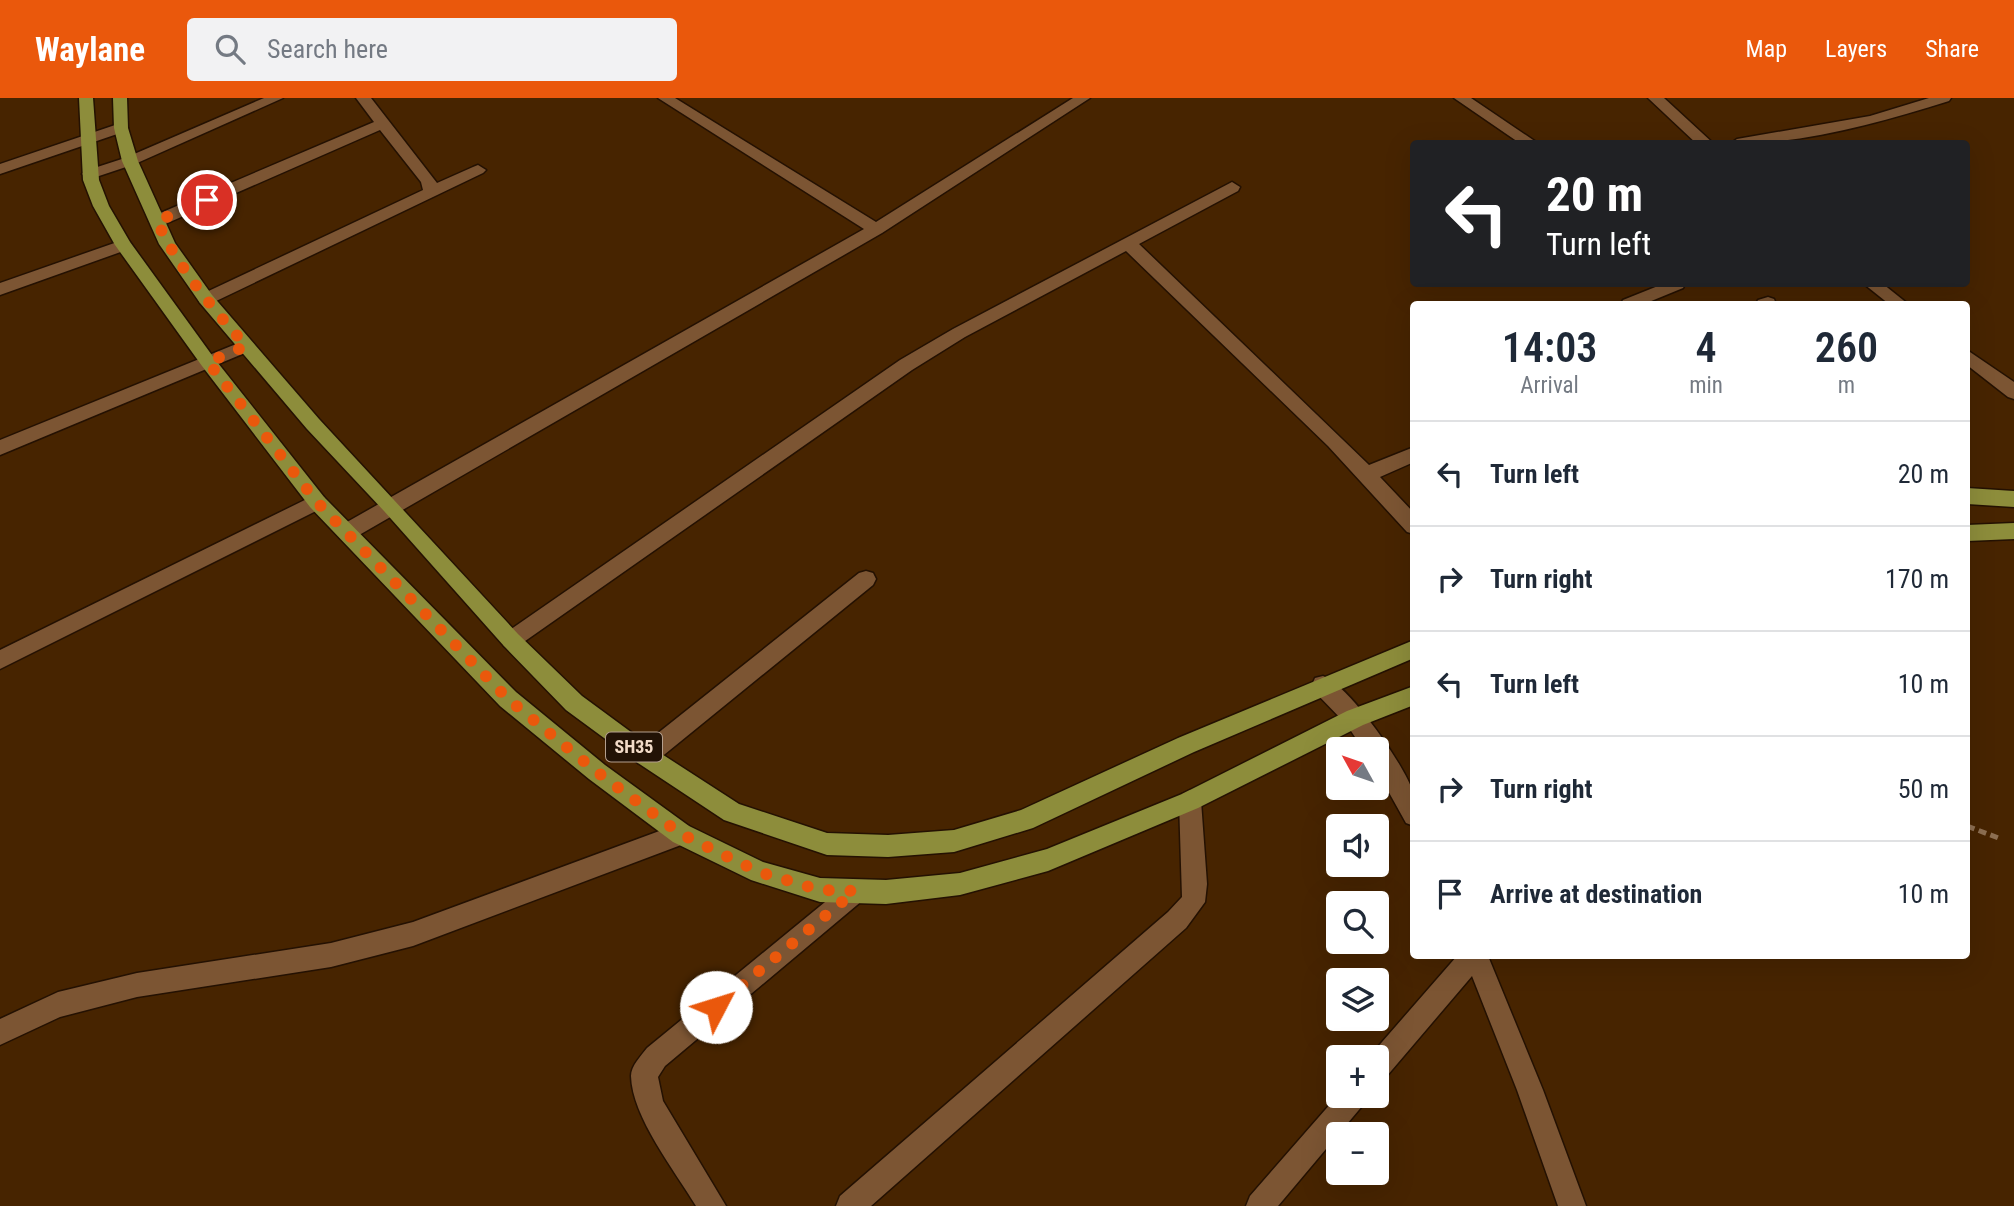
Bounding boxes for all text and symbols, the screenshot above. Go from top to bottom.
search box [187,18,677,81]
text: Waylane [35,30,145,69]
icon: search [211,30,249,68]
text: Search here [267,34,388,64]
text: Map [1746,35,1787,63]
text: Layers [1825,35,1887,63]
text: Share [1925,35,1979,63]
text: 20 m [1546,166,1643,223]
icon: left [1431,168,1522,259]
pin [177,170,237,230]
icon: arrive [188,181,226,219]
text: Turn left [1546,225,1651,263]
text: 14:03 [1502,323,1597,372]
text: 4 [1696,323,1717,372]
text: 260 [1815,323,1878,372]
text: Arrival [1520,372,1579,399]
text: min [1689,372,1723,399]
text: m [1838,372,1855,399]
icon: left [1431,455,1469,493]
text: Turn left [1490,459,1579,489]
text: 20 m [1898,459,1949,489]
icon: right [1431,560,1469,598]
text: Turn right [1490,564,1592,594]
text: 170 m [1885,564,1949,594]
icon: left [1431,665,1469,703]
text: Turn left [1490,669,1579,699]
text: 10 m [1898,669,1949,699]
road number: SH35 [606,732,662,762]
north arrow [1326,737,1390,800]
map controls [1326,737,1389,1185]
icon: right [1431,770,1469,808]
text: Turn right [1490,774,1592,804]
text: 50 m [1898,774,1949,804]
button: sound [1326,814,1389,877]
icon: arrive [1431,875,1469,913]
text: Arrive at destination [1490,879,1702,909]
text: 10 m [1898,879,1949,909]
button: search [1326,891,1389,954]
button: layers [1326,968,1389,1031]
position arrow [679,970,753,1044]
button: + [1326,1045,1389,1108]
button: − [1326,1122,1389,1185]

